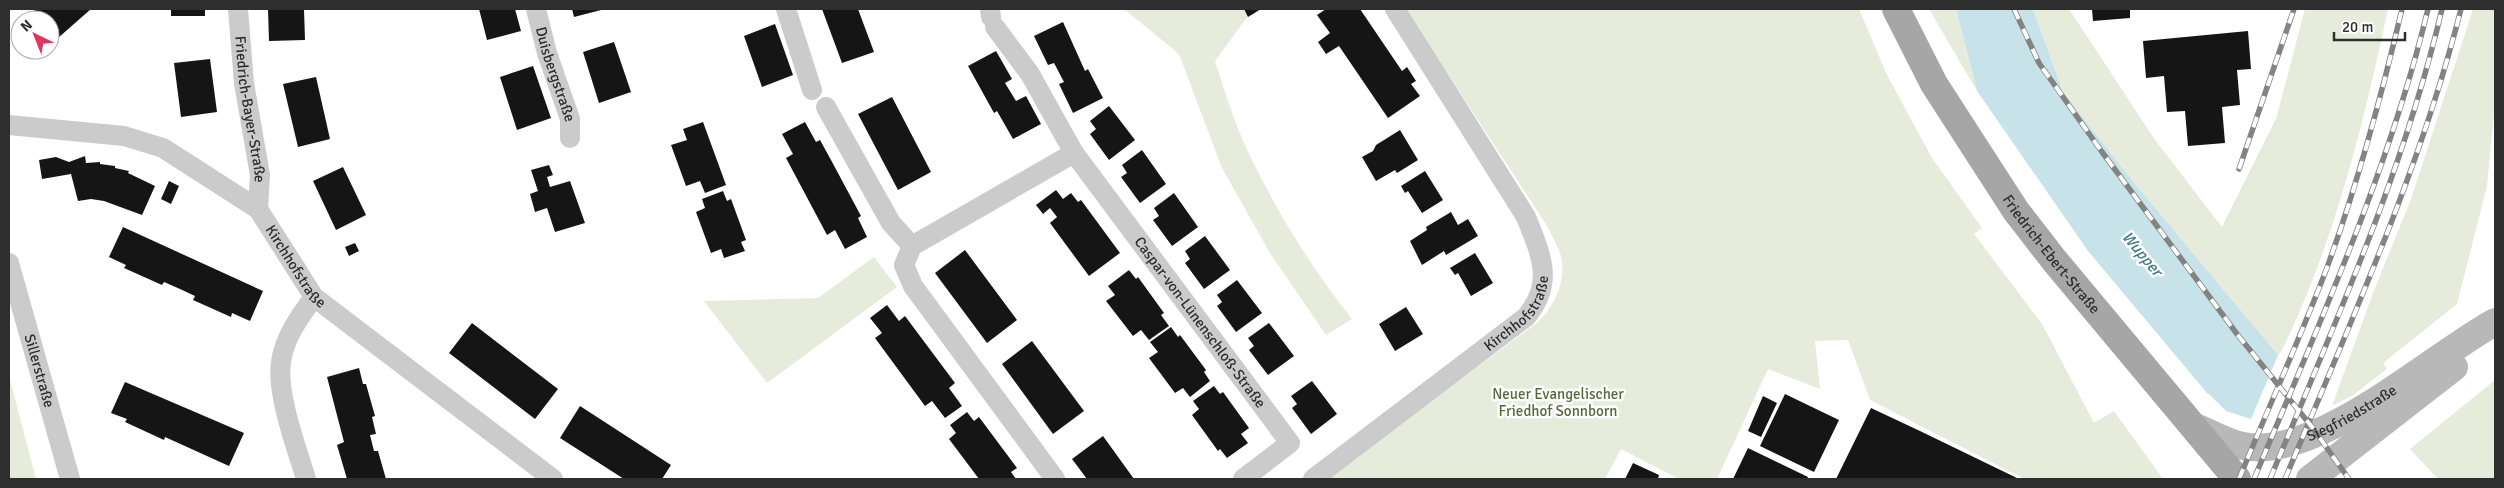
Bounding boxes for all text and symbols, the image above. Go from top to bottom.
north arrow [10,10,60,60]
scale bar [2334,10,2405,42]
text: N [17,16,36,35]
text: 20 m [2342,18,2373,36]
street label: Duisbergstraße [532,25,579,124]
street label: Friedrich-Bayer-Straße [231,35,269,183]
street label: Friedrich-Ebert-Straße [1999,191,2104,317]
street label: Kirchhofstraße [262,222,329,312]
water label: Wupper [2117,227,2168,282]
street label: Caspar-von-Lünenschloß-Straße [1131,233,1270,411]
street label: Kirchhofstraße [1480,275,1552,355]
street label: Sillerstraße [20,332,58,410]
street label: Siegfriedstraße [2304,381,2400,445]
park label: Neuer Evangelischer Friedhof Sonnborn [1492,385,1624,420]

